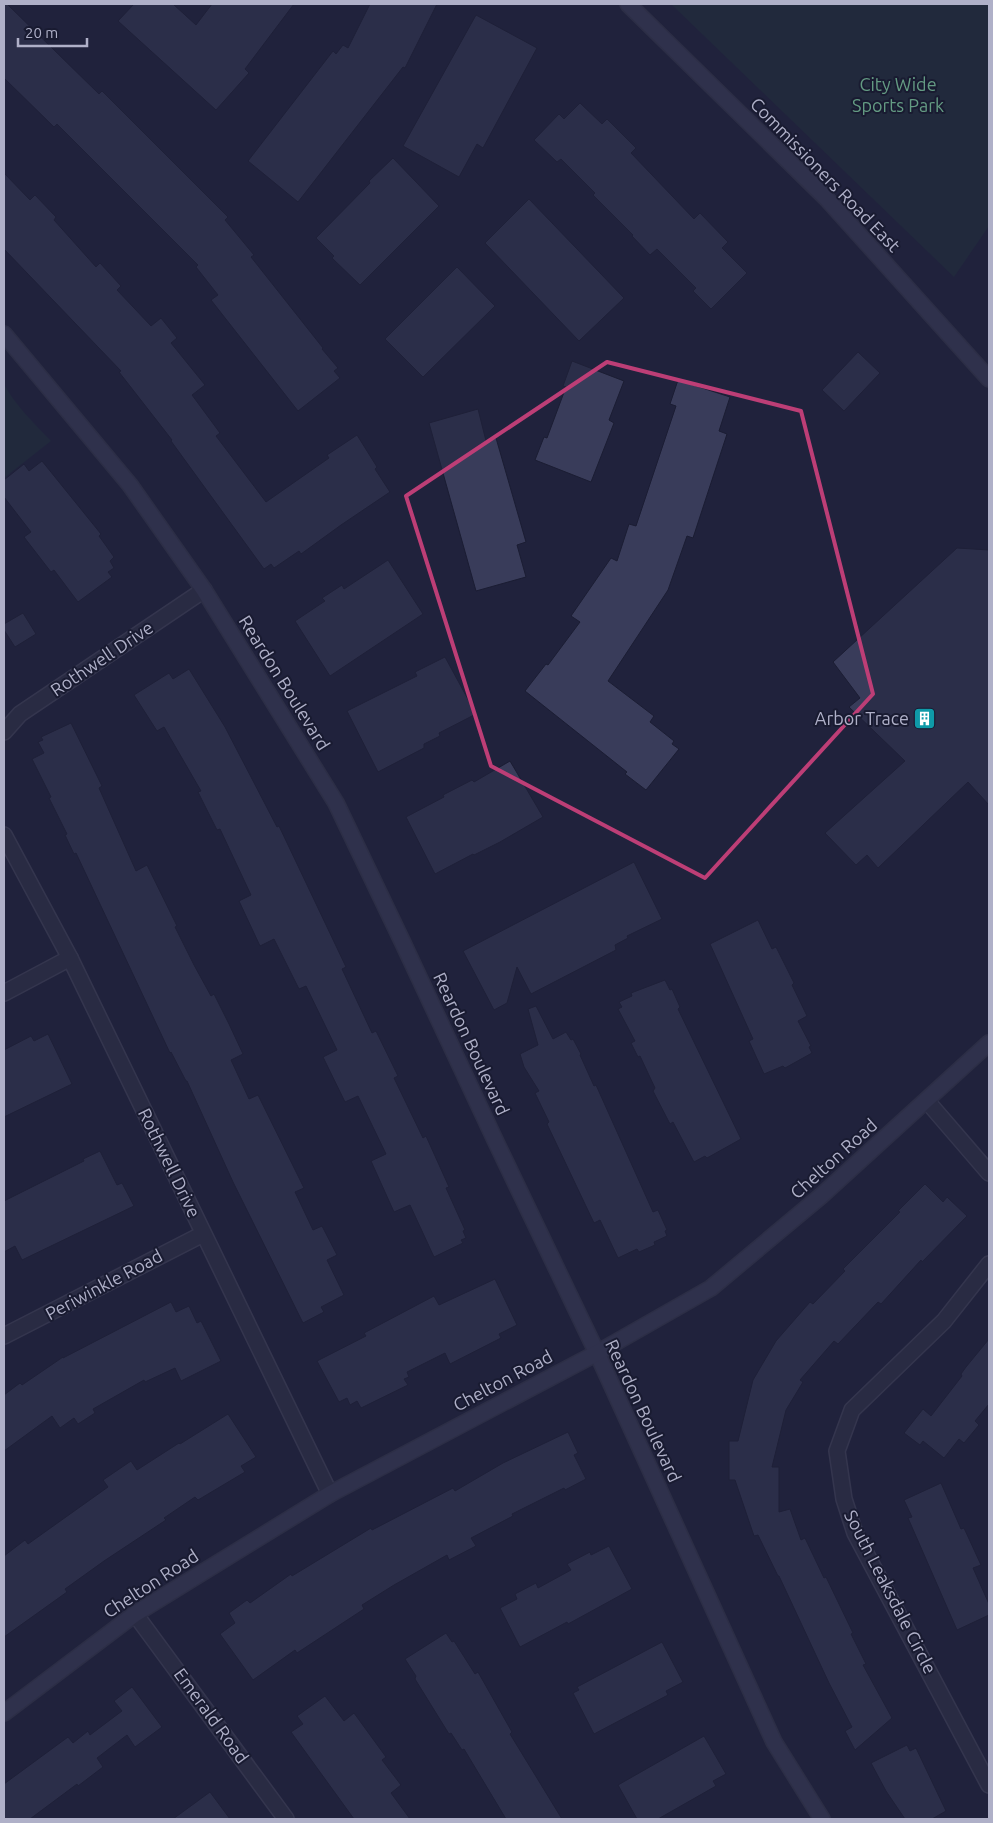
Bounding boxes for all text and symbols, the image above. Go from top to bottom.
scale bar [18,15,86,47]
text: 20 m [25,24,58,41]
park label: City Wide Sports Park [852,74,944,115]
street label: Commissioners Road East [747,93,905,255]
street label: Reardon Boulevard [235,612,334,753]
street label: Rothwell Drive [47,617,156,700]
building icon: Arbor Trace [913,707,937,731]
place label: Arbor Trace [815,708,909,728]
street label: Reardon Boulevard [430,969,514,1118]
street label: Rothwell Drive [135,1105,205,1220]
street label: Chelton Road [786,1114,881,1202]
street label: Periwinkle Road [42,1245,165,1323]
street label: Reardon Boulevard [602,1336,686,1485]
street label: Chelton Road [450,1346,556,1415]
street label: South Leaksdale Circle [841,1506,941,1677]
street label: Chelton Road [99,1545,202,1621]
street label: Emerald Road [171,1664,253,1767]

